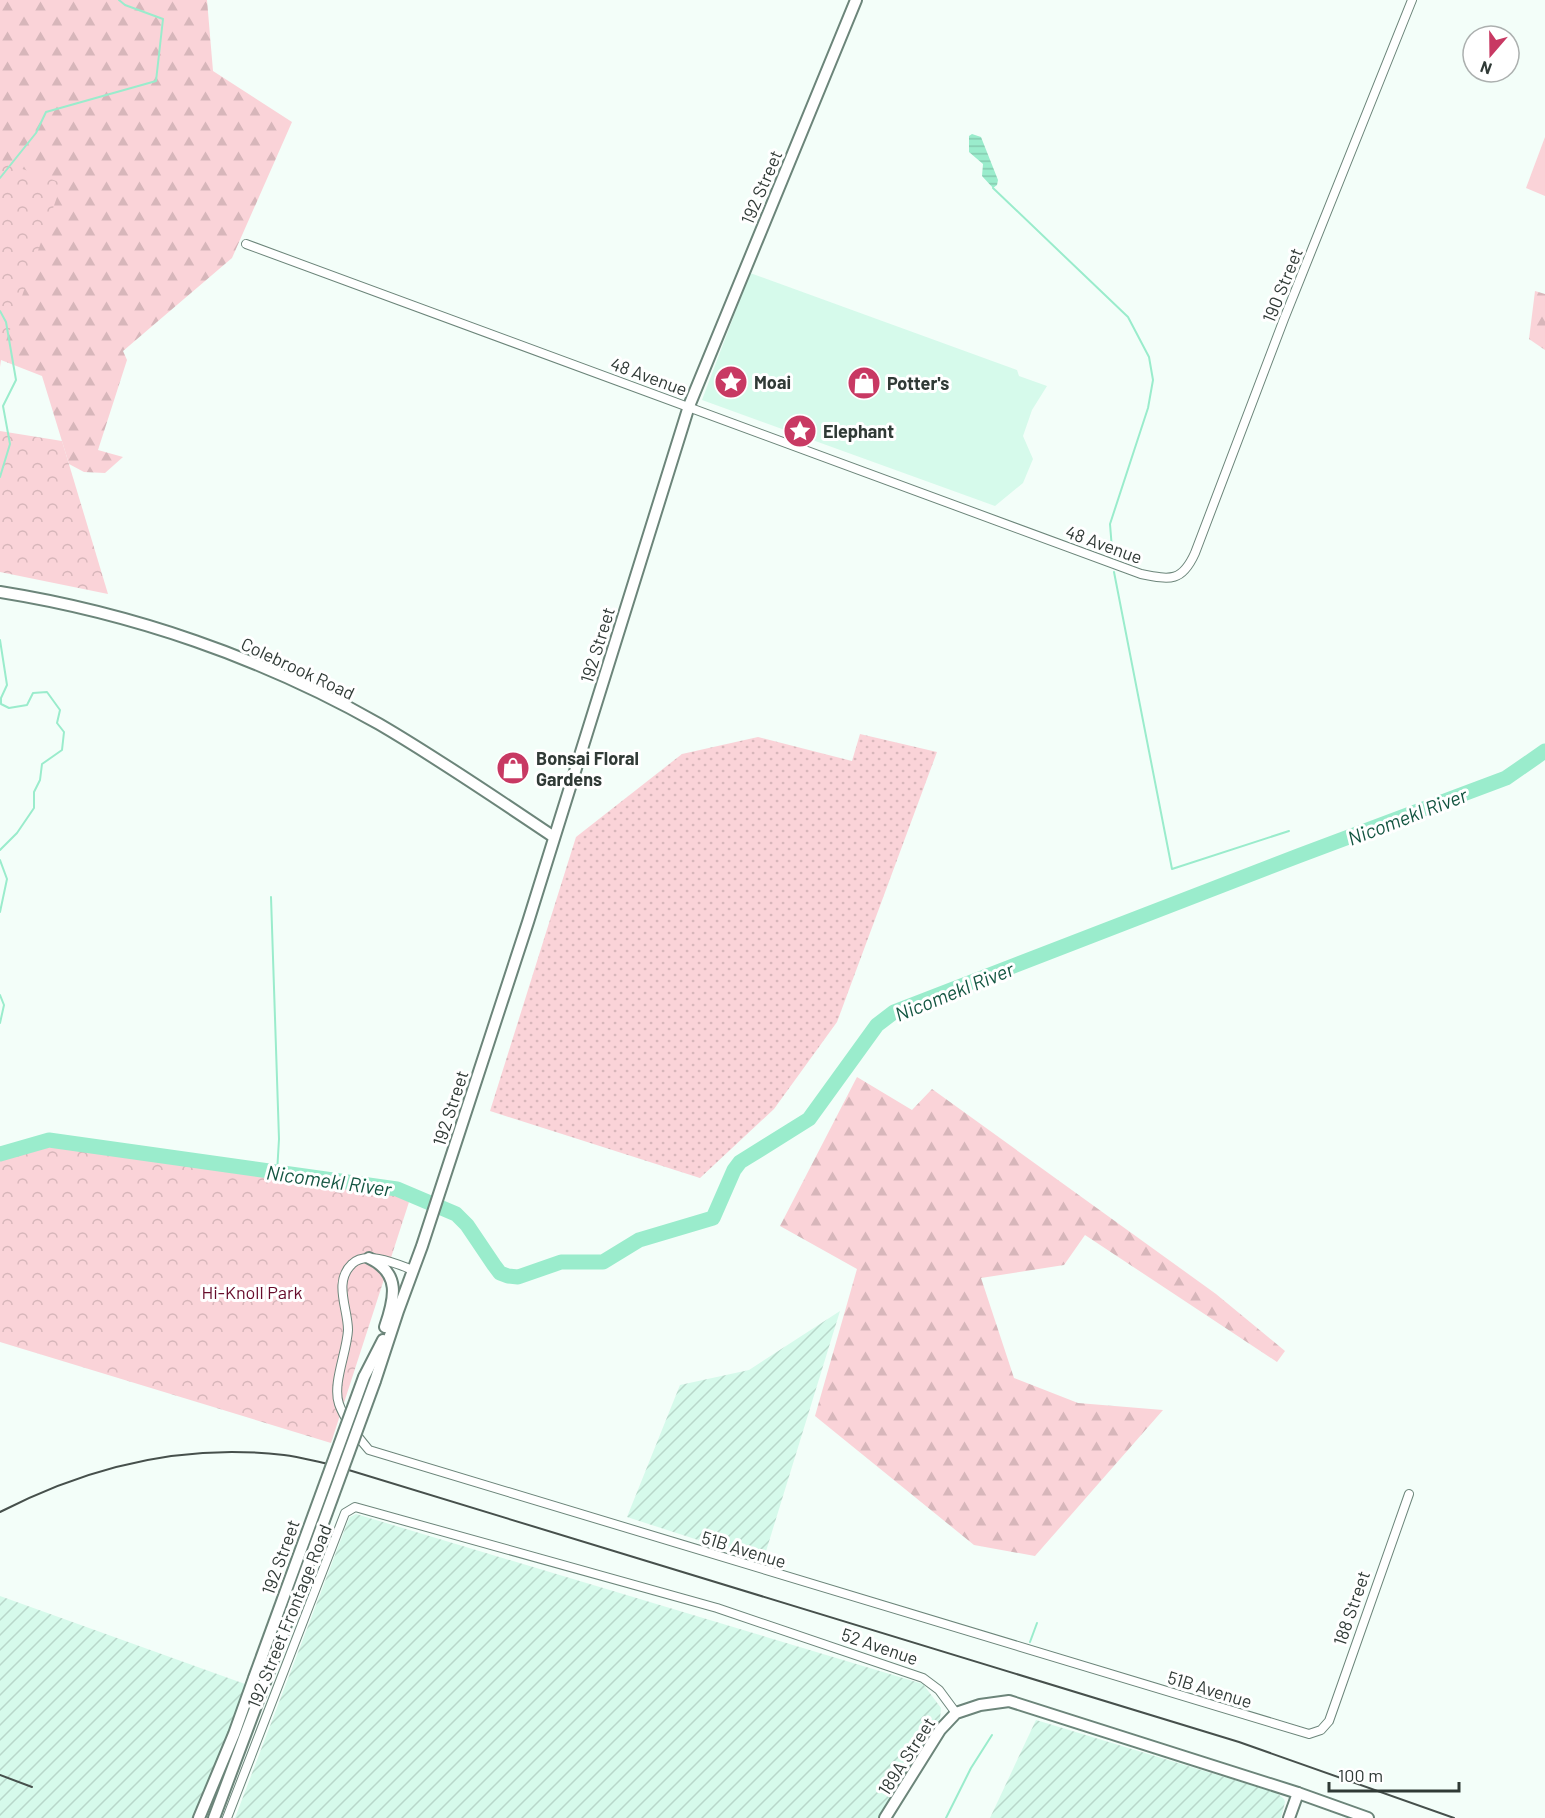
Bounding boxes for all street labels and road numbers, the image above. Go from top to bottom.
street label: 192 Street [736,147,786,227]
street label: 190 Street [1257,244,1307,326]
street label: 48 Avenue [608,352,690,400]
street label: 48 Avenue [1063,520,1145,568]
street label: 192 Street [575,604,619,686]
street label: Colebrook Road [238,632,358,704]
street label: 192 Street [427,1067,473,1149]
street label: 192 Street [256,1517,304,1597]
street label: 192 Street Frontage Road [242,1521,336,1711]
street label: 51B Avenue [699,1526,789,1572]
street label: 188 Street [1328,1568,1374,1648]
street label: 52 Avenue [839,1623,921,1669]
street label: 51B Avenue [1165,1666,1255,1712]
street label: 189A Street [873,1713,939,1799]

